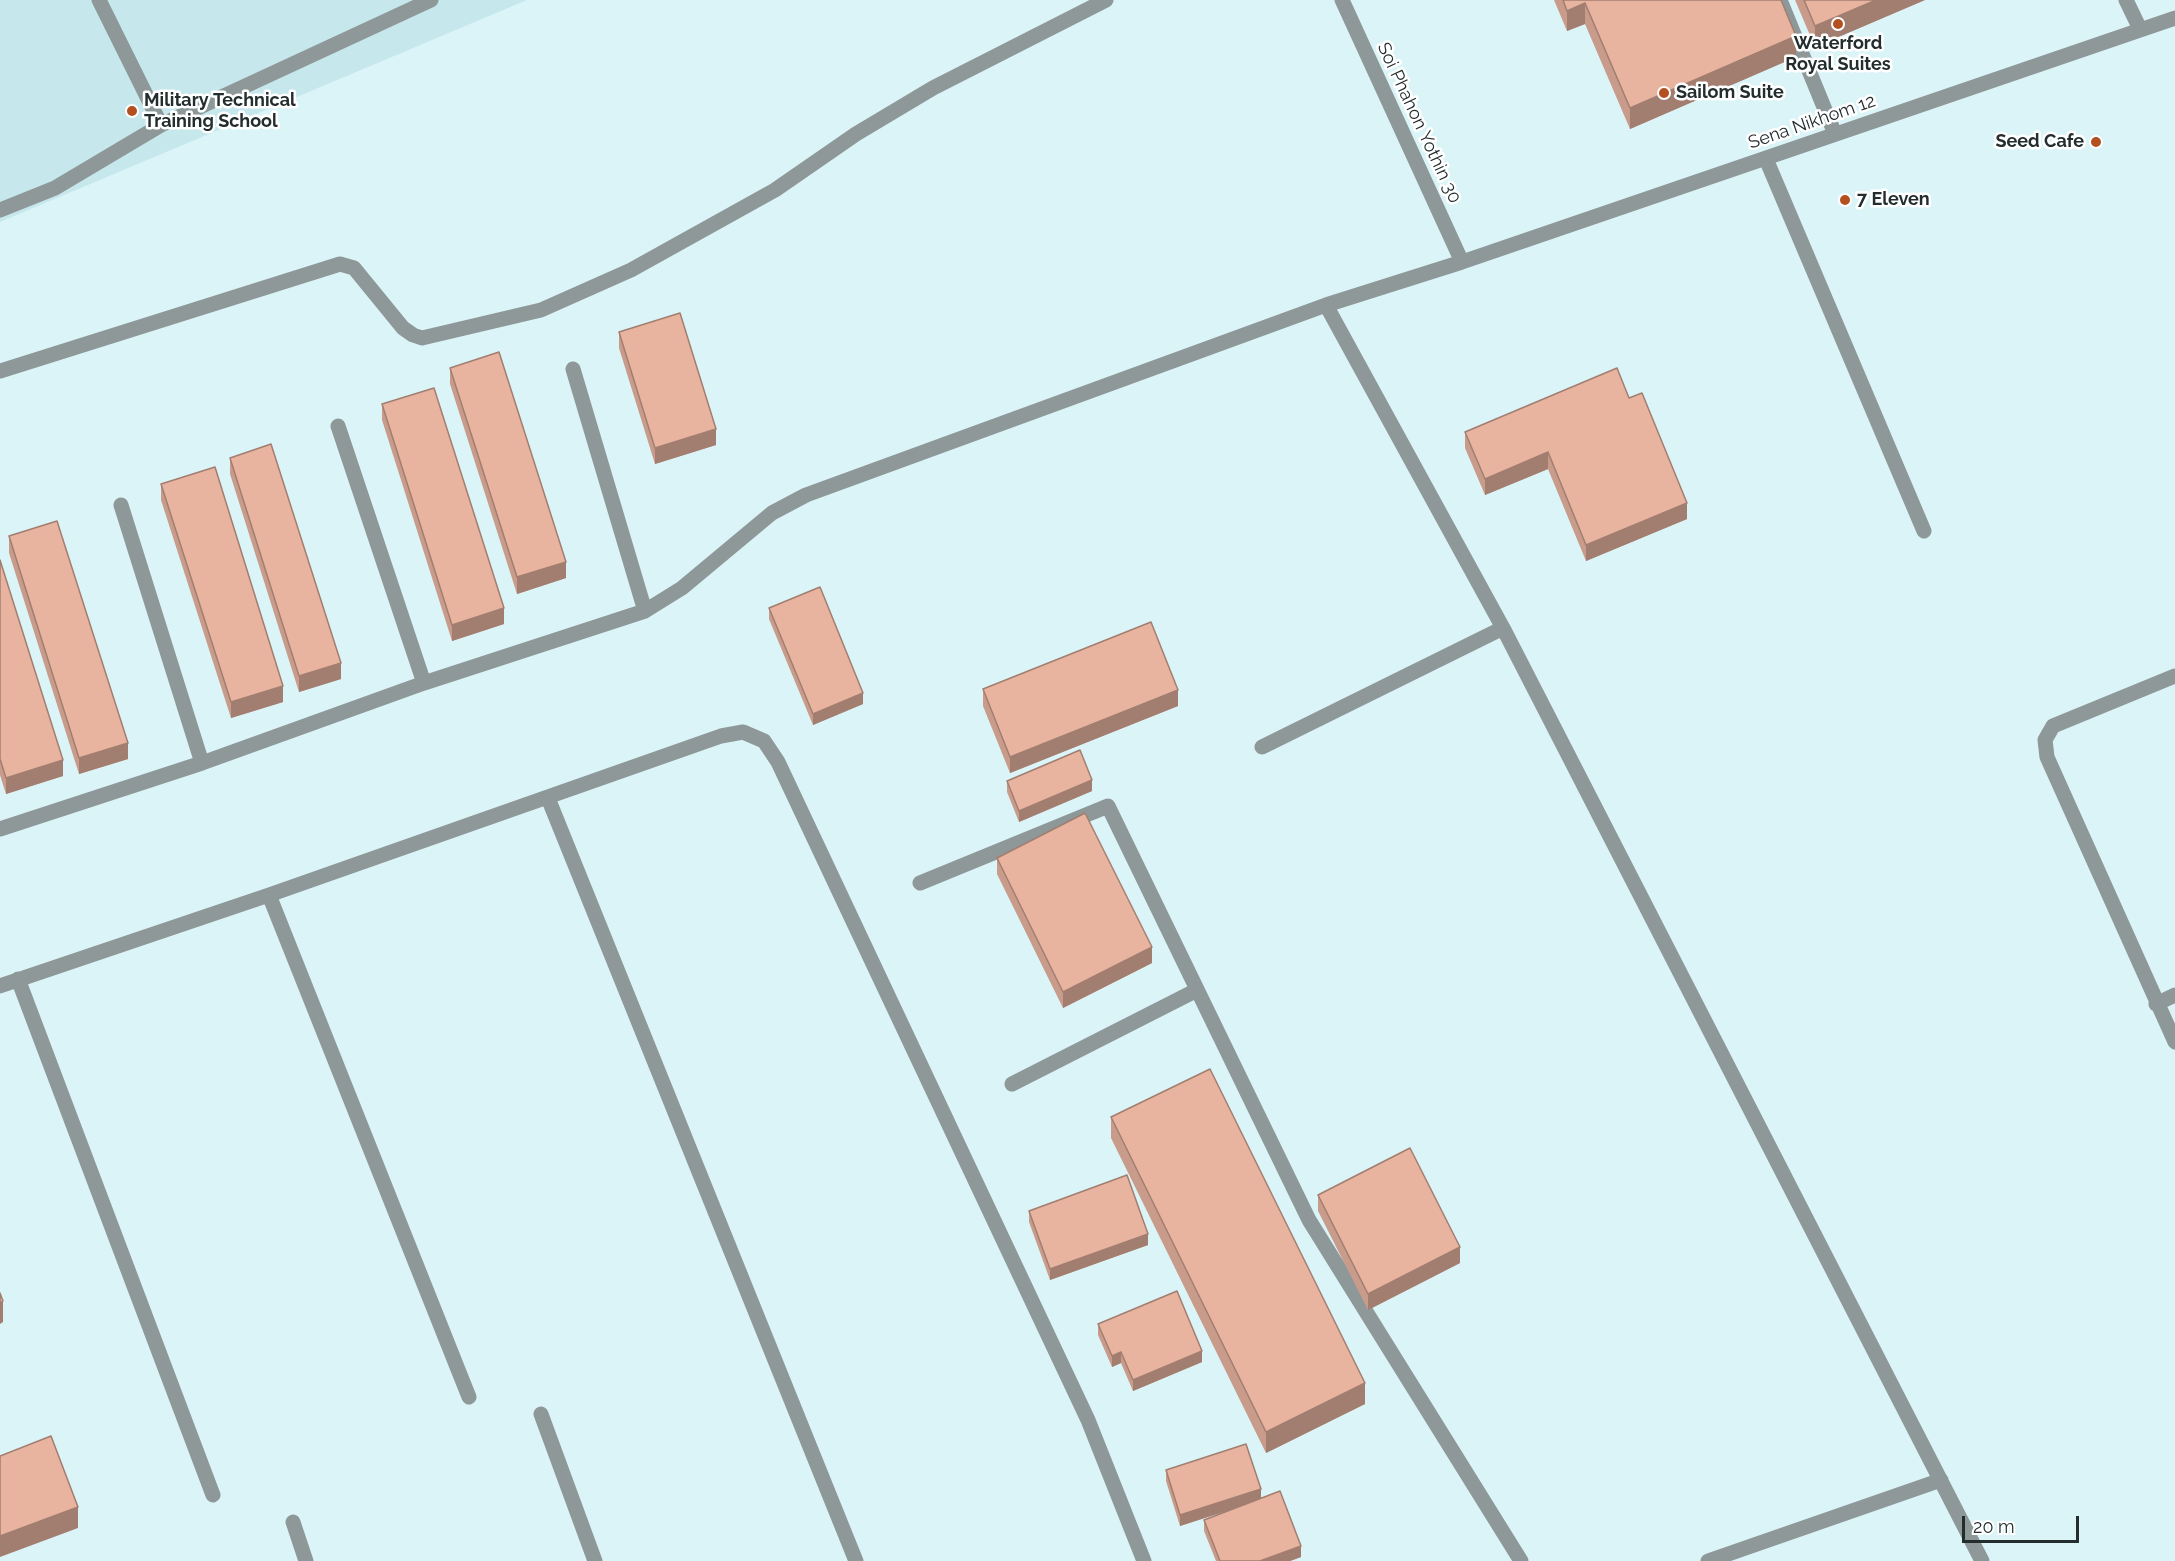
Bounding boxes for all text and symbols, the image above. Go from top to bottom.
marker: Waterford Royal Suites [1831,17,1845,31]
place label: Waterford Royal Suites [1785,33,1891,76]
street label: Soi Phahon Yothin 30 [1372,39,1466,207]
place label: Sailom Suite [1676,82,1784,104]
marker: Sailom Suite [1657,86,1671,100]
place label: Military Technical Training School [144,90,296,132]
street label: Sena Nikhom 12 [1746,90,1878,154]
marker: Military Technical Training School [125,104,139,118]
place label: Seed Cafe [1996,131,2084,153]
marker: Seed Cafe [2089,135,2103,149]
place label: 7 Eleven [1857,189,1930,211]
marker: 7 Eleven [1838,193,1852,207]
scale bar [1965,1504,2082,1542]
text: 20 m [1973,1516,2015,1537]

